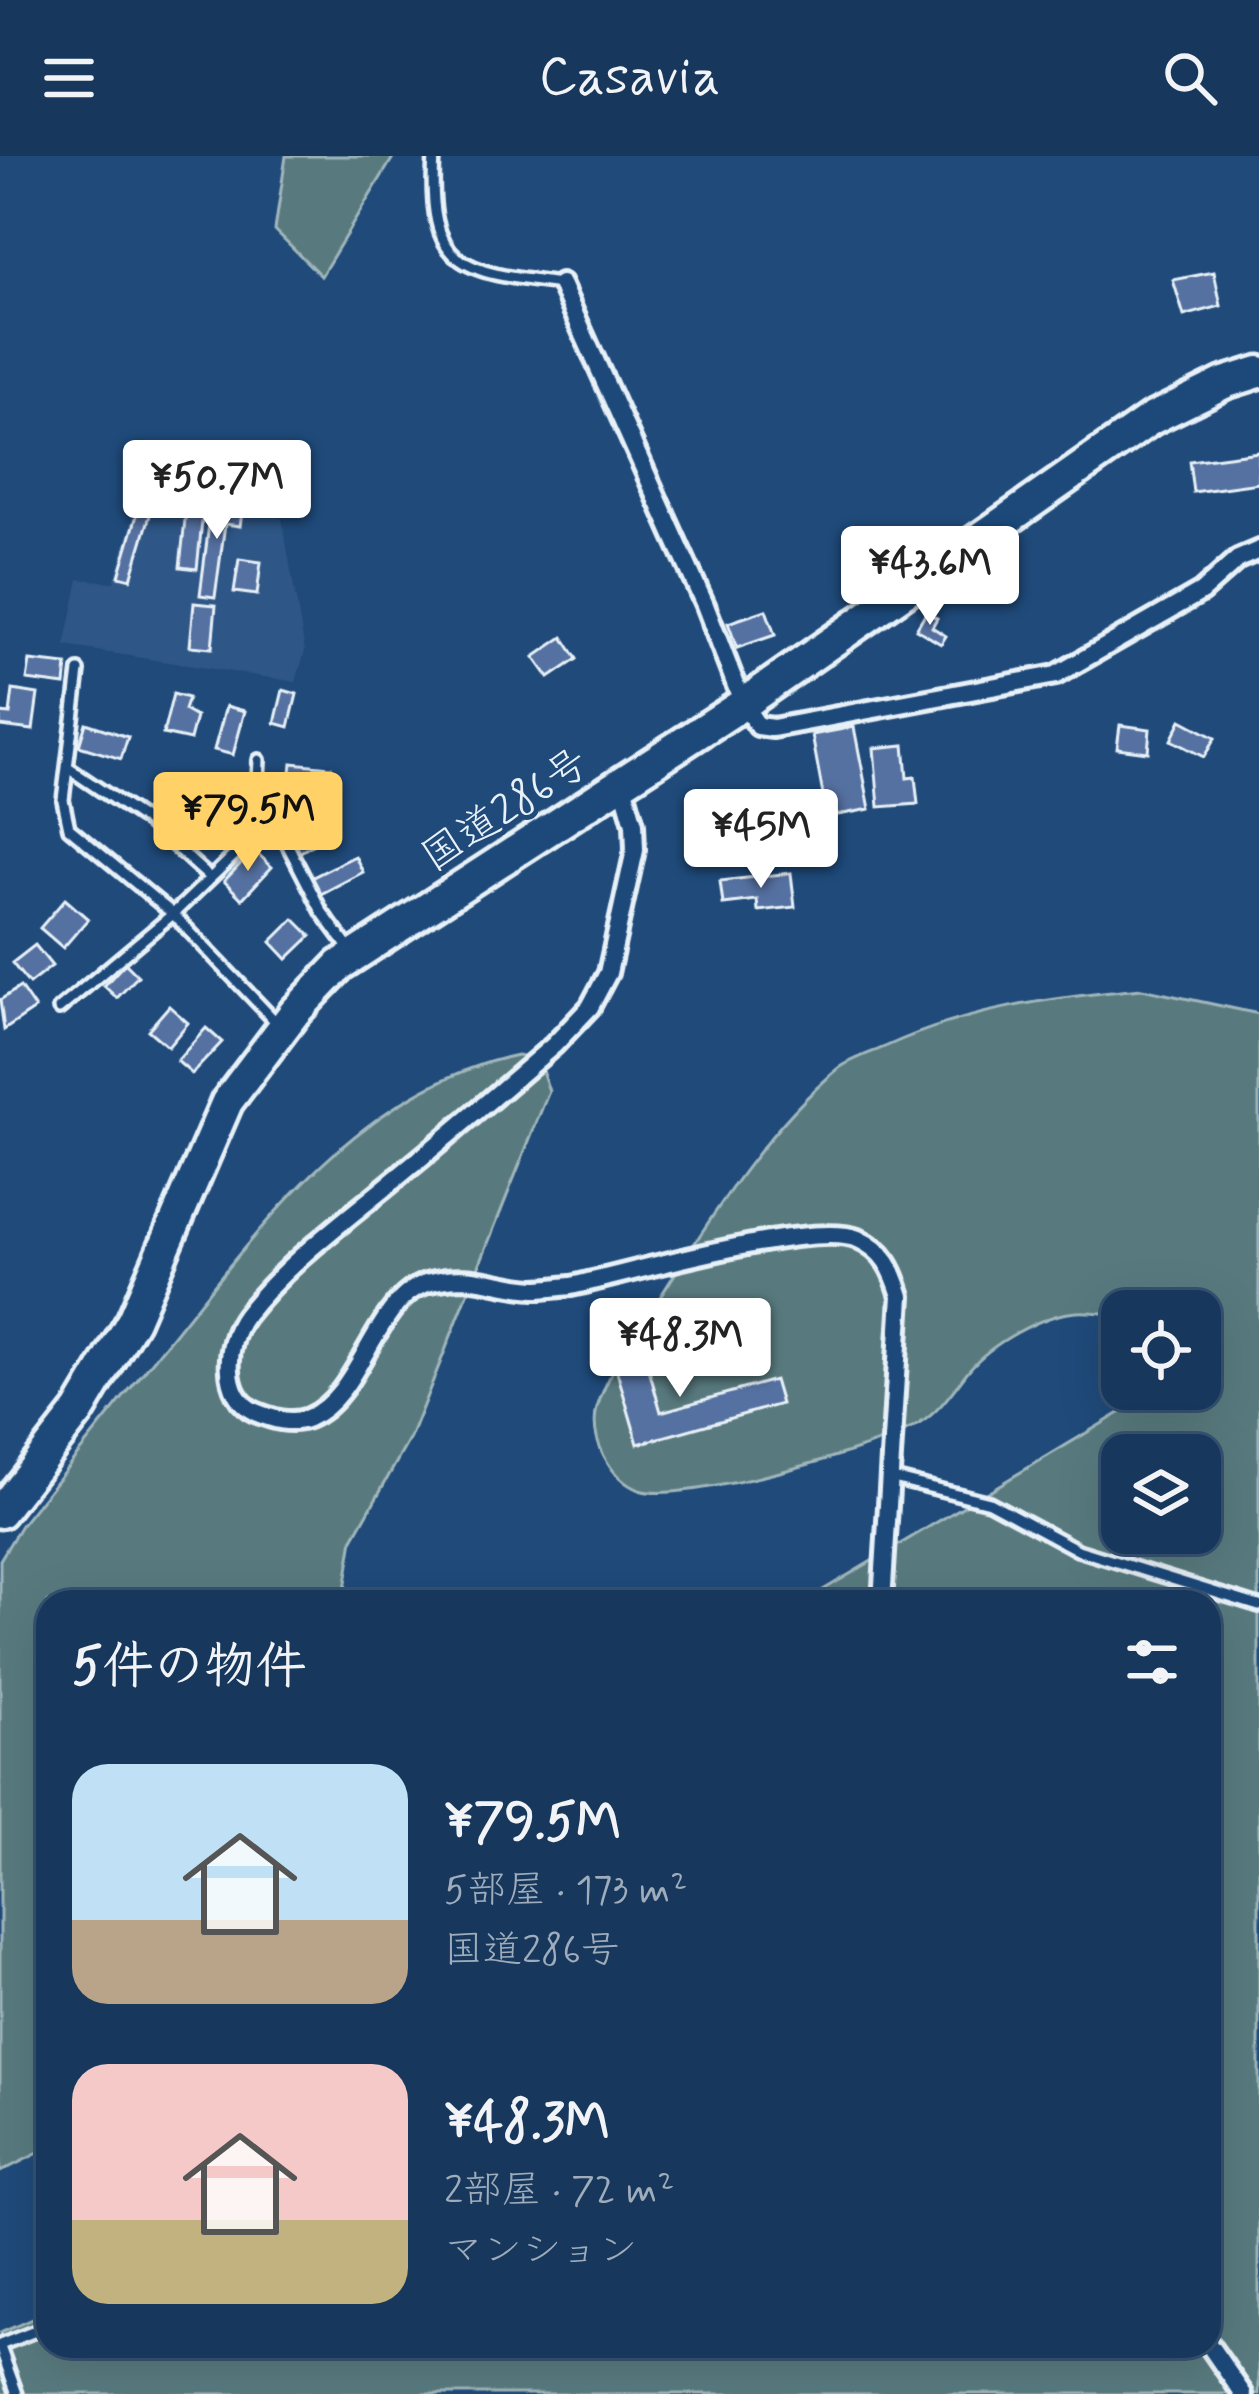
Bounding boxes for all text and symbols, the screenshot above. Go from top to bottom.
text: Casavia [539,43,720,114]
icon: menu [36,45,102,111]
icon: search [1157,45,1223,111]
pin: ¥50.7M [119,440,315,542]
text: ¥50.7M [150,453,284,504]
pin: ¥43.6M [832,526,1028,628]
text: ¥43.6M [868,539,992,590]
street label: 国道286号 [412,736,600,886]
pin: ¥79.5M [150,772,346,874]
text: ¥79.5M [180,785,316,836]
pin: ¥45M [690,789,832,891]
text: ¥45M [711,802,811,853]
map controls [1101,1290,1221,1554]
button: locate [1101,1290,1221,1410]
pin: ¥48.3M [582,1298,778,1400]
text: ¥48.3M [617,1311,743,1362]
button: layers [1101,1434,1221,1554]
icon: filters [1119,1629,1185,1695]
text: 5件の物件 [72,1635,307,1701]
text: ¥79.5M [444,1791,621,1857]
icon: home [168,1812,312,1956]
text: 5部屋 · 173 m² [444,1866,687,1917]
text: 国道286号 [444,1926,620,1977]
text: ¥48.3M [444,2091,609,2157]
icon: home [168,2112,312,2256]
text: 2部屋 · 72 m² [444,2166,674,2217]
text: マンション [444,2226,637,2277]

